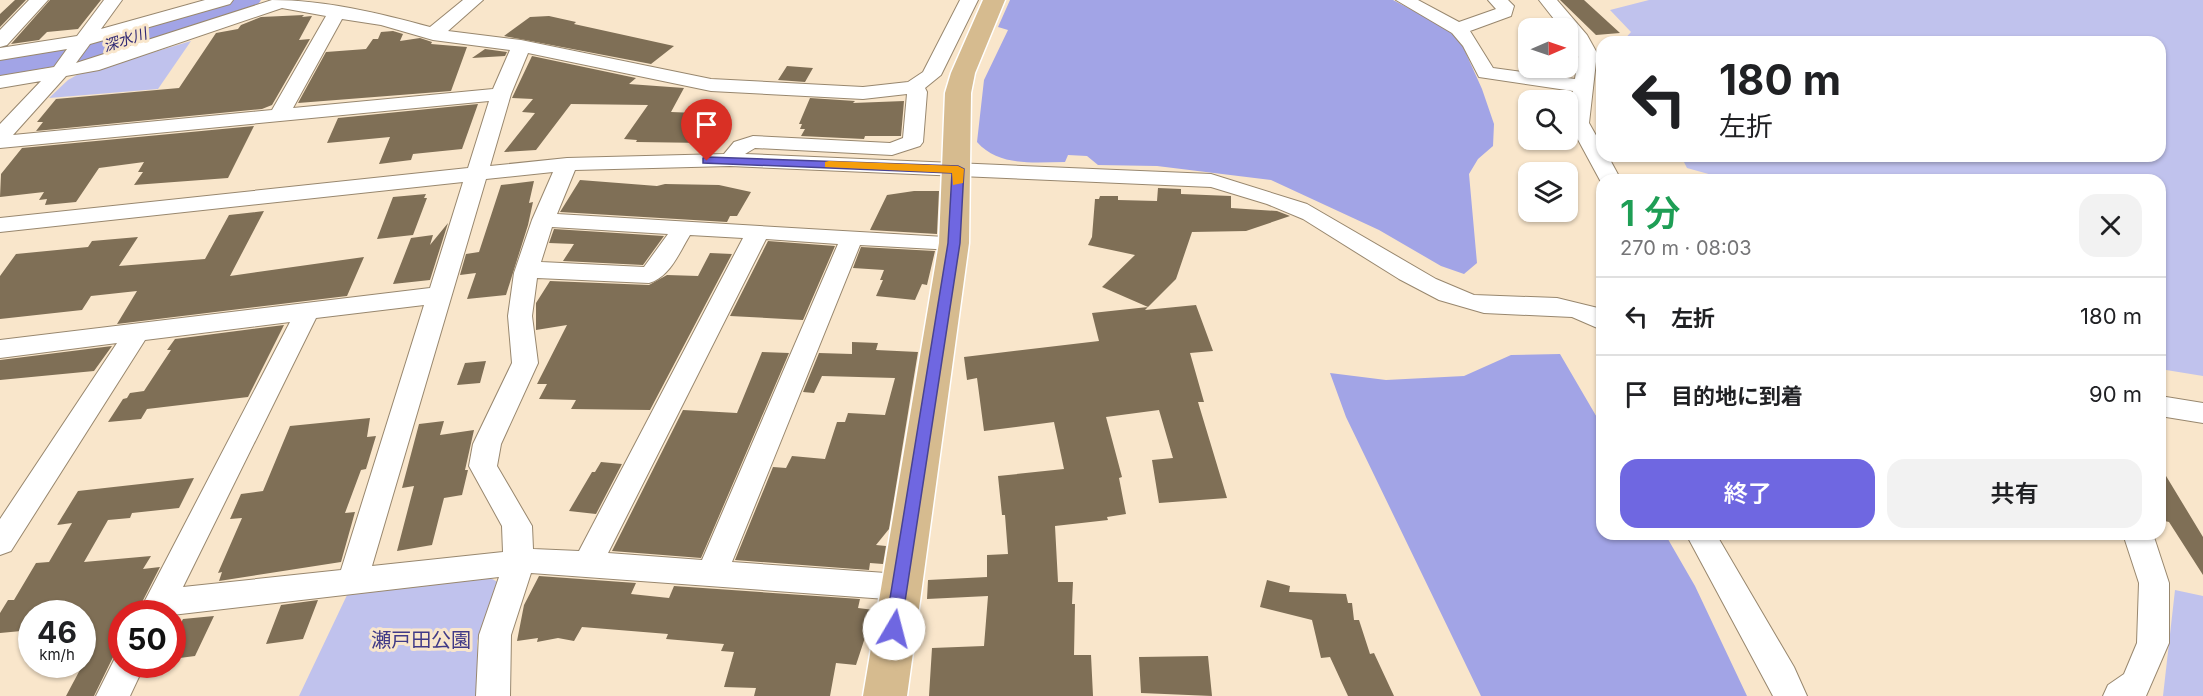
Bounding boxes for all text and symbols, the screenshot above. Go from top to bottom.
north arrow [1518,18,1578,78]
map controls [1518,18,1578,222]
water label: 深水川 [101,23,151,56]
text: 180 m [1719,54,1841,105]
icon: left [1620,60,1698,138]
button: search [1518,90,1578,150]
pin [681,99,732,161]
icon: arrive [690,108,723,141]
text: 左折 [1719,110,1773,143]
button: layers [1518,162,1578,222]
text: 1 分 [1620,191,1680,235]
button: close [2079,194,2142,257]
text: 270 m · 08:03 [1620,236,1752,260]
icon: left [1620,300,1653,333]
text: 180 m [2080,303,2142,329]
text: 左折 [1671,305,1715,331]
icon: arrive [1620,378,1653,411]
text: 90 m [2089,381,2142,407]
text: 目的地に到着 [1671,383,1803,409]
button: 終了 [1620,459,1875,528]
button: 共有 [1887,459,2142,528]
position arrow [862,597,926,661]
speed limit sign: 50 [108,600,186,678]
text: 46 [37,614,77,650]
park label: 瀬戸田公園 [371,628,471,652]
text: km/h [39,645,75,664]

